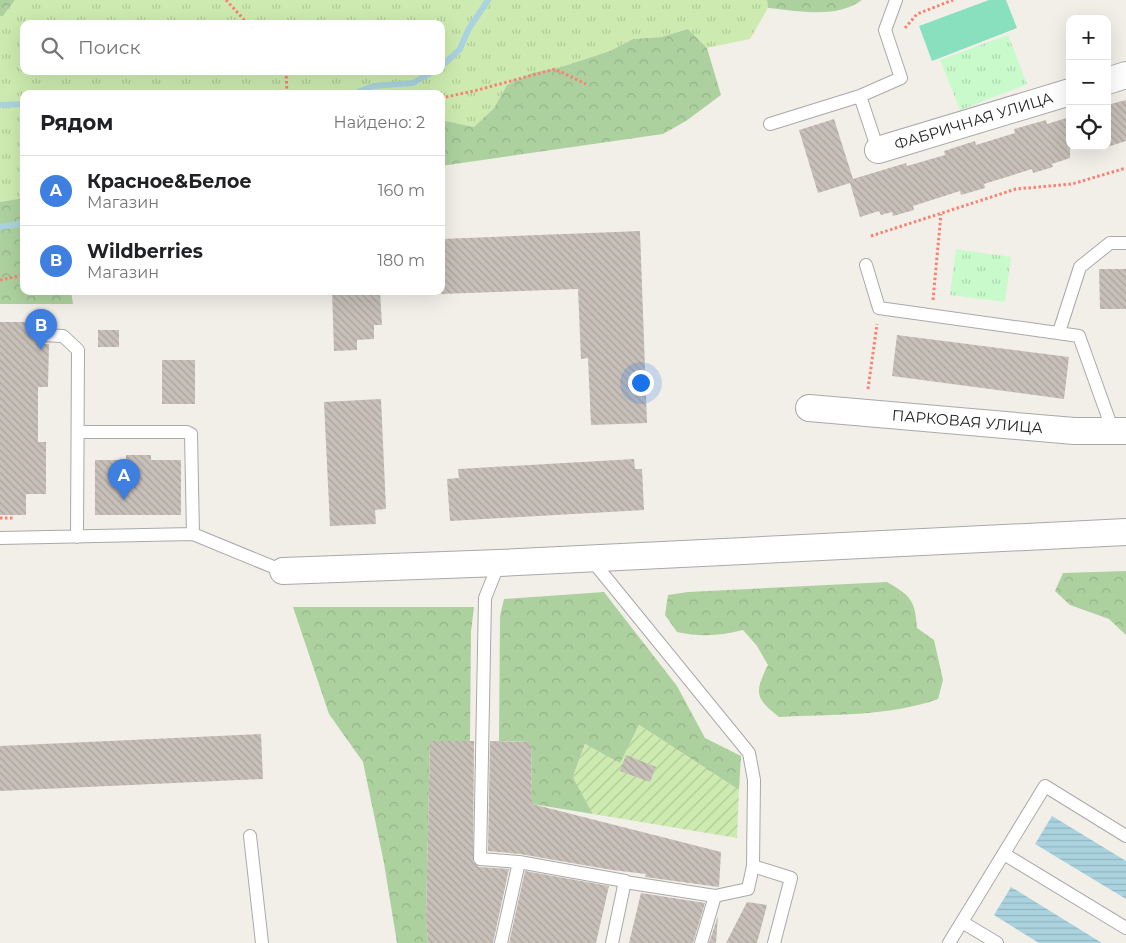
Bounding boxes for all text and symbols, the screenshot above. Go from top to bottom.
map controls [1066,15,1111,150]
button: + [1066,15,1111,60]
search box [20,20,445,75]
icon: search [38,34,66,62]
text: Поиск [78,36,141,59]
button: − [1066,60,1111,105]
street label: ФАБРИЧНАЯ УЛИЦА [892,88,1055,154]
button: locate [1066,105,1111,150]
text: Рядом [40,110,113,135]
text: Найдено: 2 [334,113,425,132]
text: Красное&Белое [87,170,252,193]
text: A [50,181,62,200]
text: 160 m [378,181,425,200]
text: Магазин [87,193,159,212]
text: Wildberries [87,240,203,263]
text: B [50,251,62,270]
text: 180 m [377,251,425,270]
text: Магазин [87,263,159,282]
pin: B [25,309,57,350]
your location [628,370,654,396]
street label: ПАРКОВАЯ УЛИЦА [891,405,1044,437]
pin: A [108,459,140,500]

